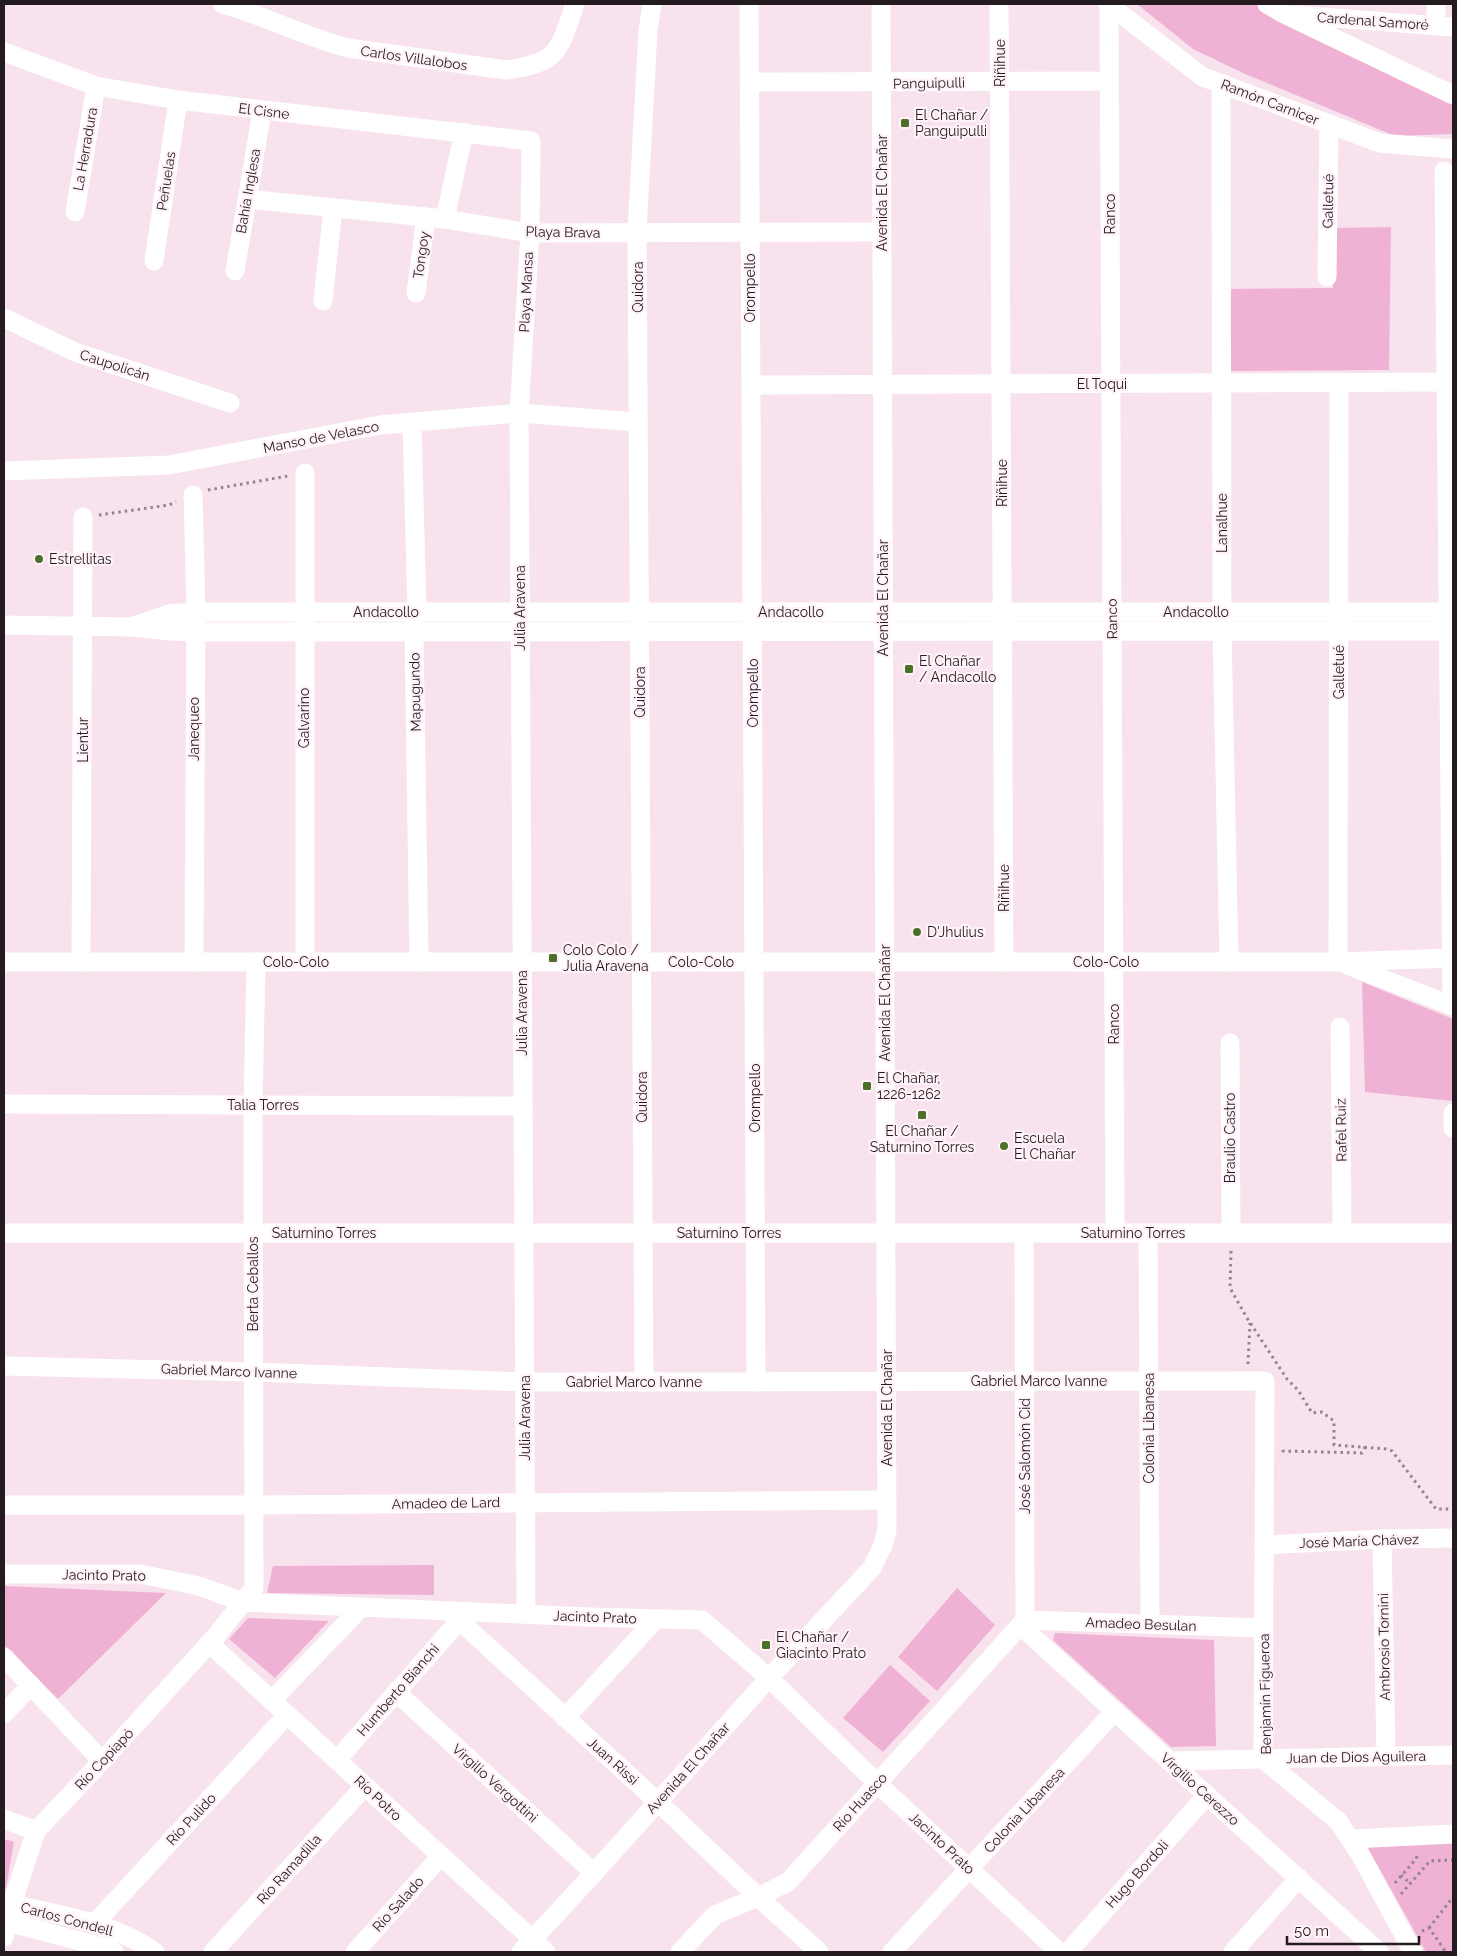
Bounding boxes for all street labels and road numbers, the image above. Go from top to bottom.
street label: Cardenal Samoré [1317,9,1429,33]
street label: Riñihue [992,39,1008,87]
street label: Carlos Villalobos [359,43,469,73]
street label: Panguipulli [893,74,965,92]
street label: Ramón Carnicer [1219,76,1321,128]
street label: El Cisne [238,100,290,122]
street label: La Herradura [70,106,100,192]
street label: Avenida El Chañar [874,134,890,252]
street label: Bahía Inglesa [233,147,263,235]
street label: Peñuelas [153,150,179,212]
street label: Galletué [1320,174,1336,228]
street label: Ranco [1102,194,1118,234]
street label: Playa Brava [525,223,601,241]
street label: Tongoy [410,230,432,280]
street label: Playa Mansa [516,251,536,333]
street label: Orompello [742,253,758,323]
street label: Quidora [630,261,646,313]
street label: Caupolicán [78,346,152,384]
street label: El Toqui [1077,376,1127,392]
street label: Manso de Velasco [262,418,380,456]
street label: Riñihue [994,459,1010,507]
street label: Lanalhue [1214,493,1230,553]
street label: Avenida El Chañar [875,539,891,657]
street label: Julia Aravena [512,565,528,651]
street label: Ranco [1104,598,1120,640]
street label: Andacollo [353,604,419,620]
street label: Andacollo [758,604,824,620]
street label: Andacollo [1163,604,1229,620]
street label: Galletué [1331,645,1347,699]
street label: Mapugundo [406,652,424,732]
street label: Orompello [745,658,761,728]
street label: Quidora [632,666,648,718]
street label: Galvarino [296,688,312,748]
street label: Janequeo [186,697,202,761]
street label: Lientur [75,717,91,763]
street label: Riñihue [996,864,1012,912]
street label: Avenida El Chañar [877,944,893,1062]
street label: Colo-Colo [263,954,329,970]
street label: Colo-Colo [668,954,734,970]
street label: Colo-Colo [1073,954,1139,970]
street label: Julia Aravena [514,970,530,1056]
street label: Ranco [1106,1004,1122,1044]
street label: Orompello [747,1063,763,1133]
street label: Quidora [634,1071,650,1123]
street label: Braulio Castro [1222,1093,1238,1183]
street label: Talia Torres [227,1097,299,1113]
street label: Rafel Ruiz [1332,1098,1350,1162]
street label: Saturnino Torres [272,1225,377,1241]
street label: Saturnino Torres [677,1225,782,1241]
street label: Saturnino Torres [1081,1225,1186,1241]
street label: Berta Ceballos [245,1236,261,1332]
street label: Avenida El Chañar [879,1349,895,1467]
street label: Gabriel Marco Ivanne [161,1361,297,1381]
street label: Gabriel Marco Ivanne [971,1373,1107,1389]
street label: Colonia Libanesa [1141,1373,1157,1483]
street label: Gabriel Marco Ivanne [566,1374,702,1390]
street label: Julia Aravena [517,1375,533,1461]
street label: José Salomón Cid [1017,1398,1033,1514]
street label: Amadeo de Lard [392,1494,500,1512]
street label: José María Chávez [1299,1531,1419,1551]
street label: Jacinto Prato [62,1566,146,1584]
street label: Ambrosio Tornini [1375,1593,1393,1701]
street label: Jacinto Prato [553,1608,637,1626]
street label: Amadeo Besulan [1085,1614,1197,1634]
street label: Benjamín Figueroa [1256,1633,1274,1755]
street label: Humberto Bianchi [354,1641,442,1739]
street label: Avenida El Chañar [643,1719,733,1817]
street label: Río Copiapó [71,1725,137,1793]
street label: Juan Rissi [584,1734,642,1788]
street label: Virgilio Vergottini [449,1740,541,1826]
street label: Juan de Dios Aguilera [1286,1748,1426,1766]
street label: Virgilio Cerezzo [1157,1749,1243,1829]
street label: Colonia Libanesa [980,1764,1068,1856]
street label: Río Huasco [830,1770,890,1834]
street label: Río Potro [351,1772,405,1824]
street label: Río Pulido [163,1790,219,1848]
street label: Jacinto Prato [906,1809,978,1877]
street label: Río Ramadilla [254,1831,324,1907]
street label: Hugo Bordoli [1102,1837,1172,1911]
street label: Río Salado [369,1873,427,1935]
street label: Carlos Condell [19,1899,115,1939]

